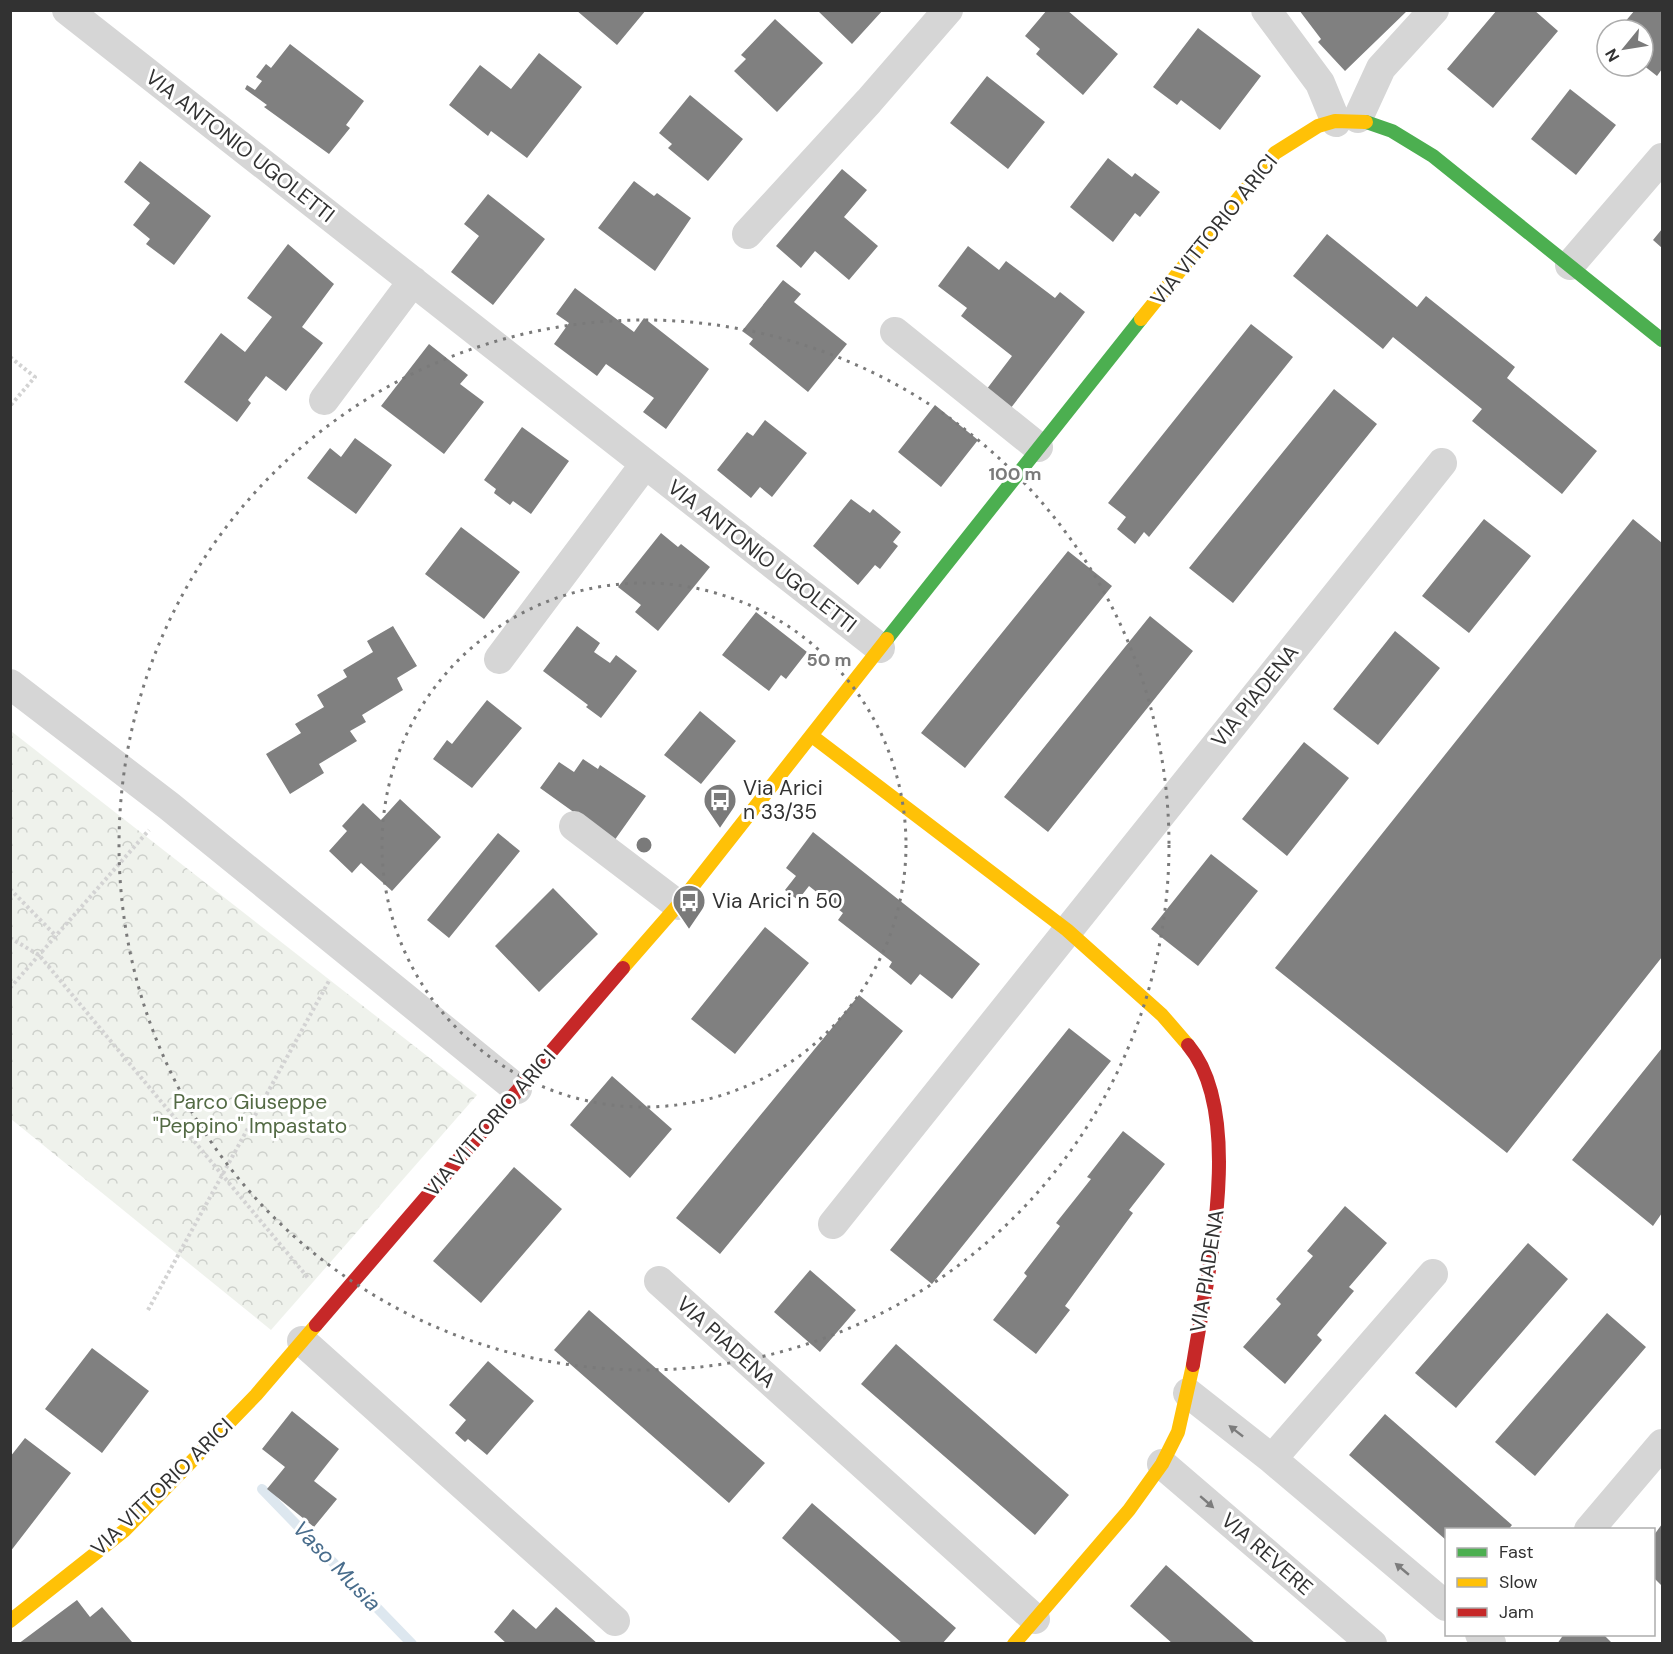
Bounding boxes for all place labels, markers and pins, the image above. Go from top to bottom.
place label: Via Arici n 33/35 [743,774,823,826]
bus stop icon: Via Arici n 33/35 [702,782,738,829]
centre of rings [634,835,654,855]
bus stop icon: Via Arici n 50 [671,883,707,930]
place label: Via Arici n 50 [712,887,842,915]

